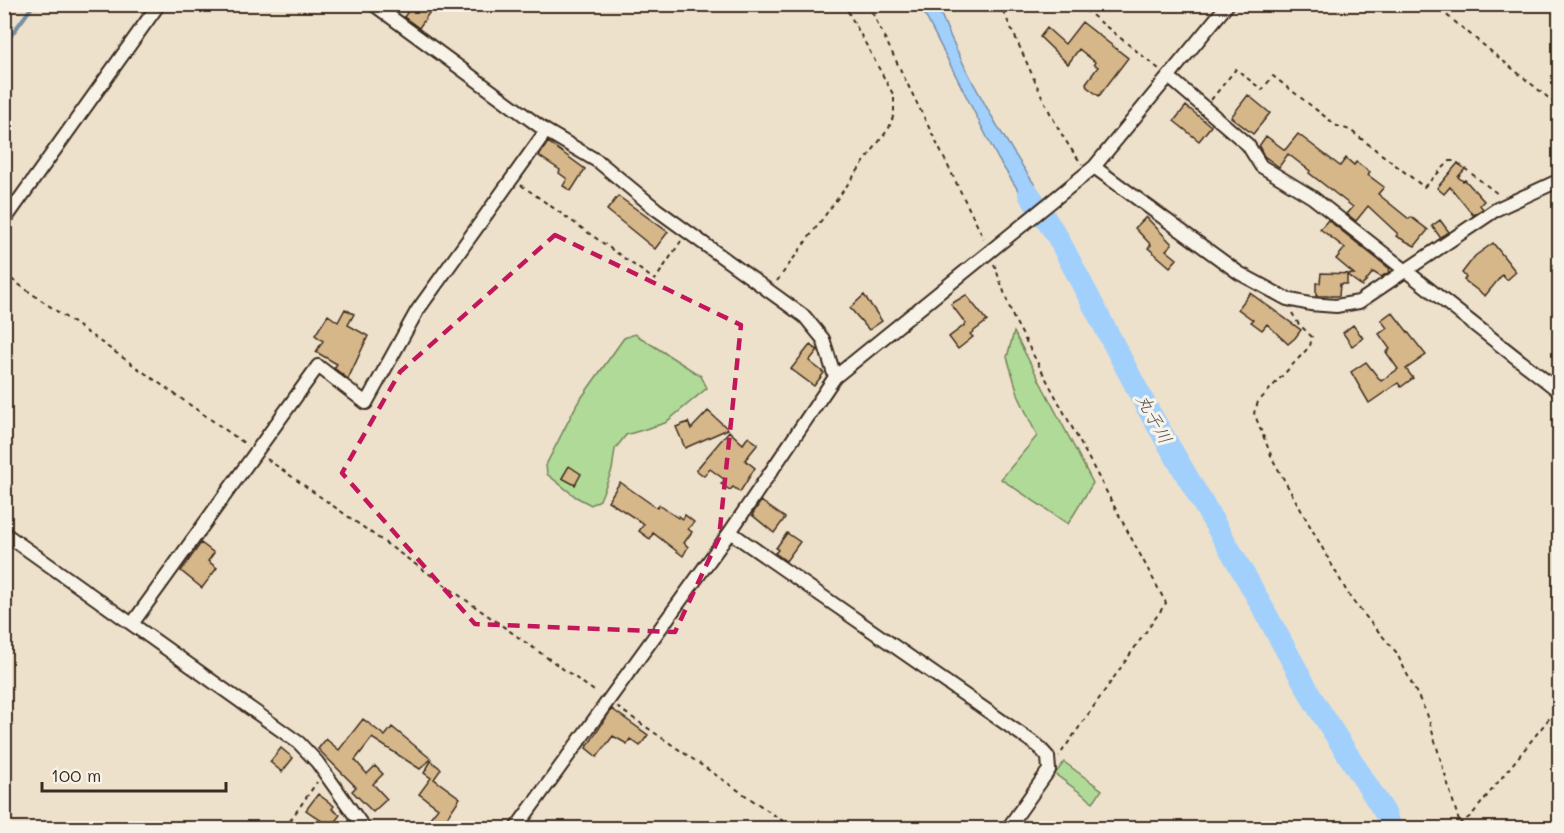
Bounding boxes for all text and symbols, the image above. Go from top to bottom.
water label: 丸子川 [1131,389,1178,448]
scale bar [42,755,226,793]
text: 100 m [51,763,101,787]

